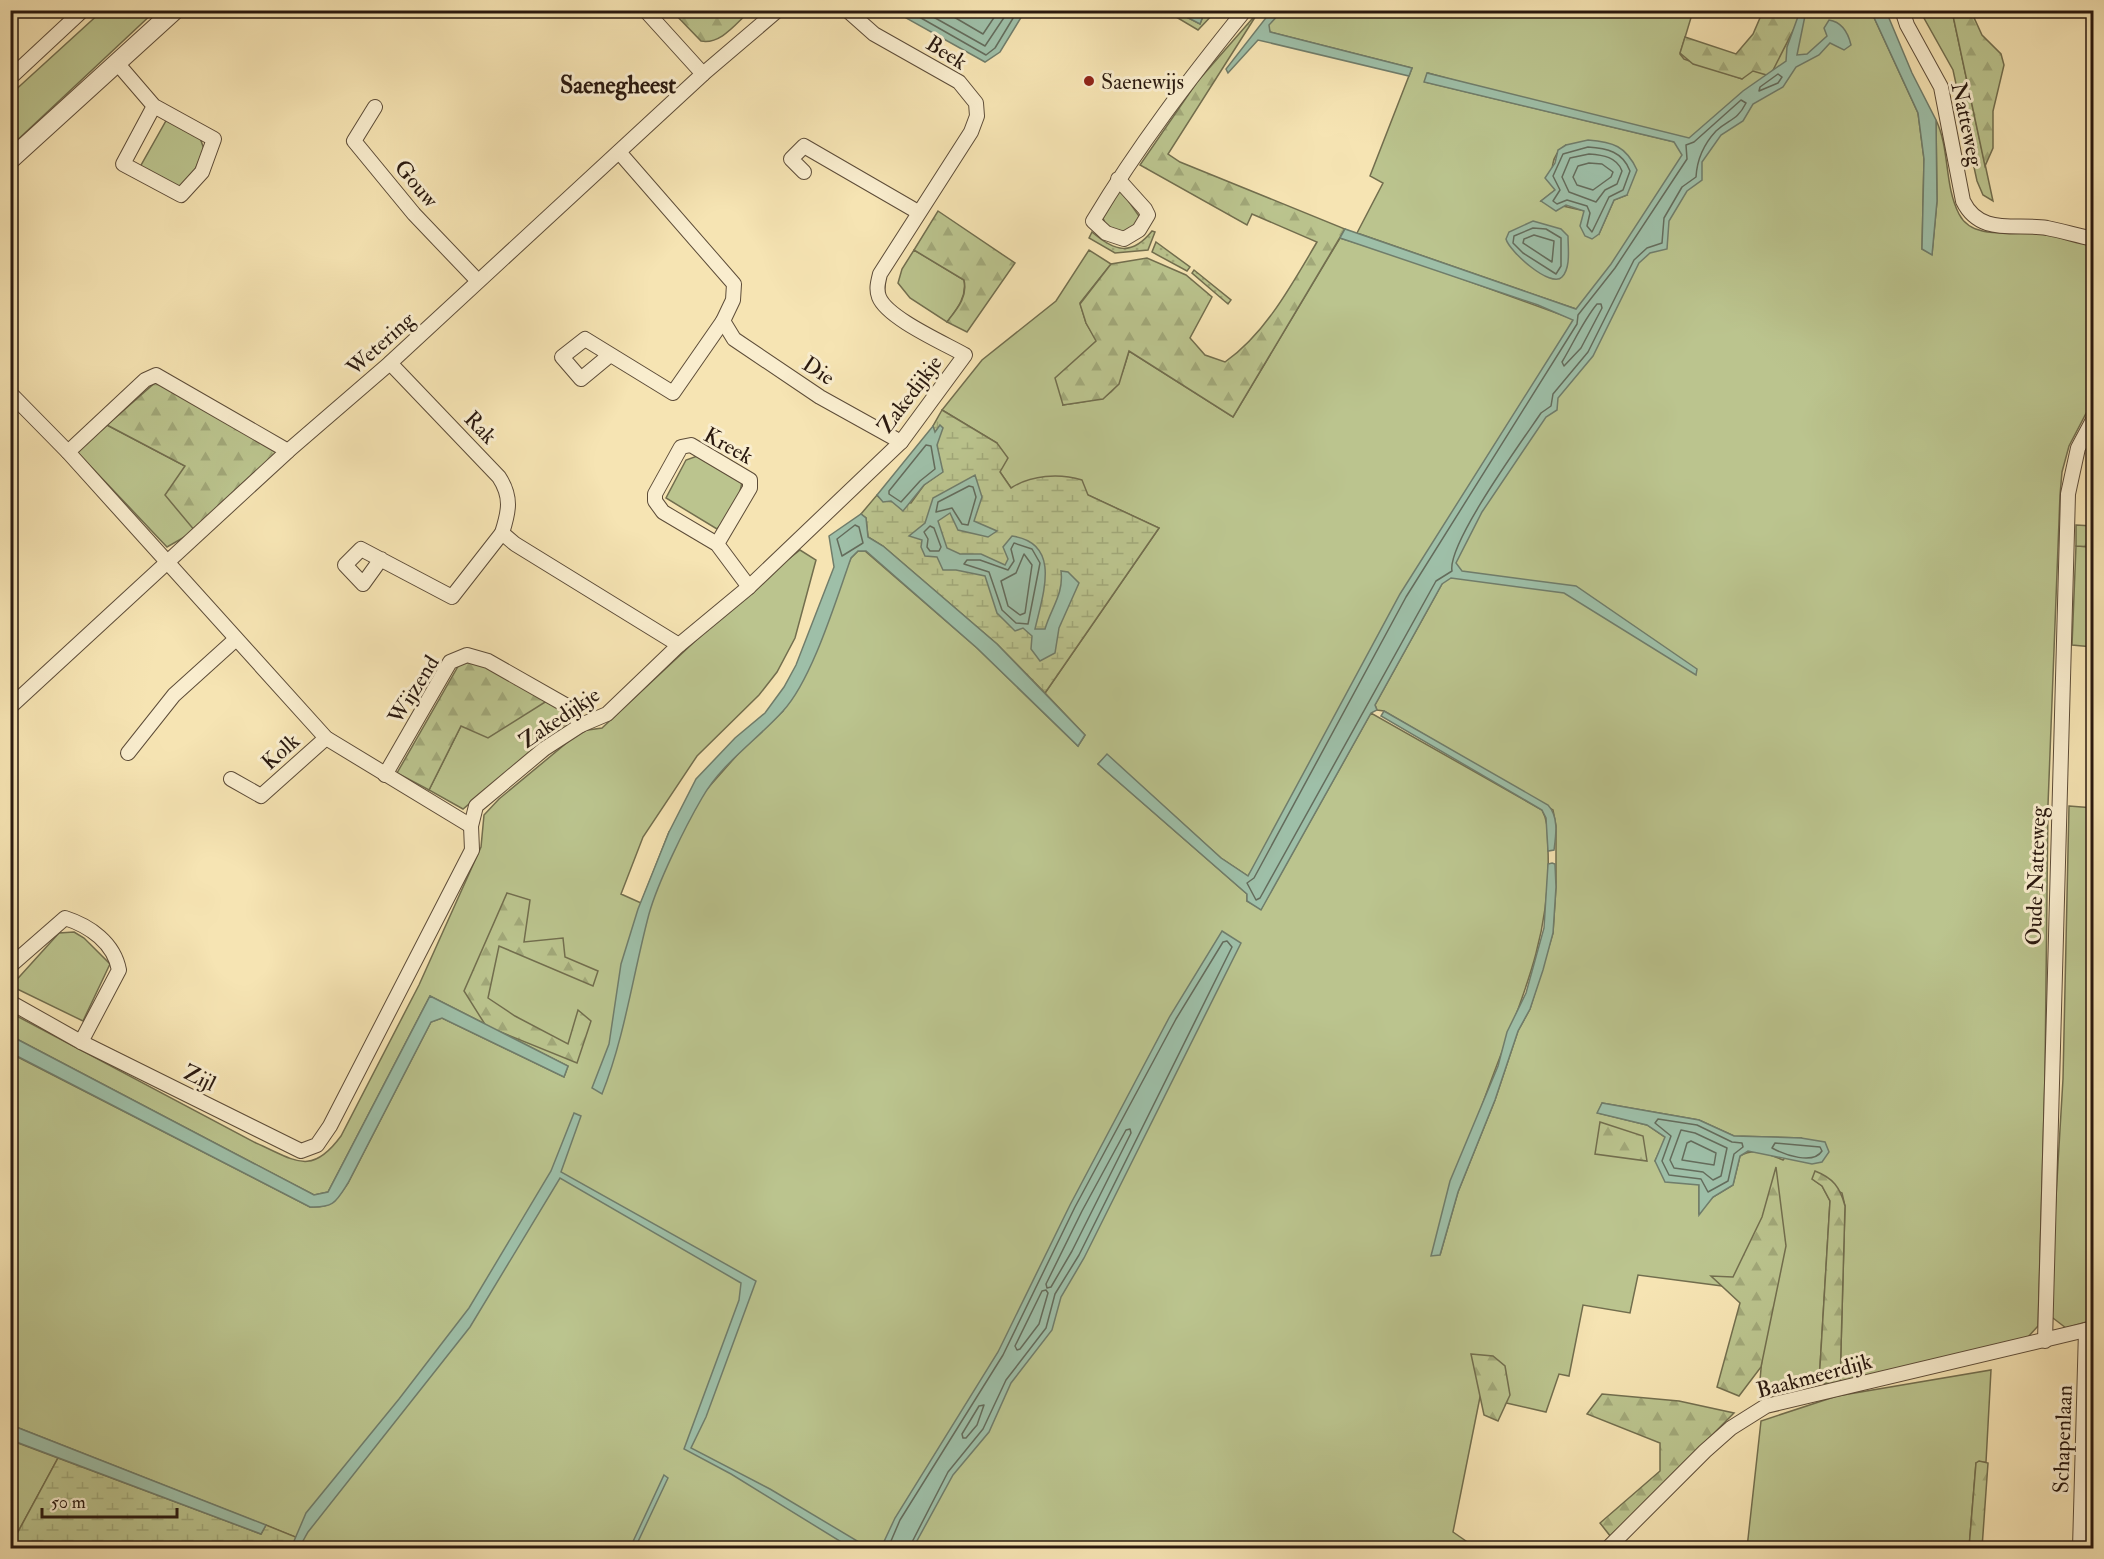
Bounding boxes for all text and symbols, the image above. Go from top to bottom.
street label: Beek [921,29,973,76]
place label: Saenewijs [1101,68,1184,96]
district label: Saenegheest [560,70,676,101]
marker: Saenewijs [1082,74,1096,88]
street label: Natteweg [1944,80,1990,170]
street label: Gouw [388,154,445,214]
street label: Wetering [340,305,421,382]
street label: Die [797,350,840,392]
street label: Zakedijkje [871,350,948,439]
street label: Rak [458,405,503,450]
street label: Kreek [699,421,759,471]
street label: Wijzend [382,650,446,730]
street label: Zakedijkje [514,681,605,755]
street label: Kolk [256,727,306,776]
street label: Oude Natteweg [2020,805,2052,946]
street label: Zijl [179,1058,221,1098]
street label: Baakmeerdijk [1753,1347,1876,1405]
street label: Schapenlaan [2047,1384,2080,1494]
scale bar [42,1481,177,1519]
text: 50 m [51,1491,86,1514]

